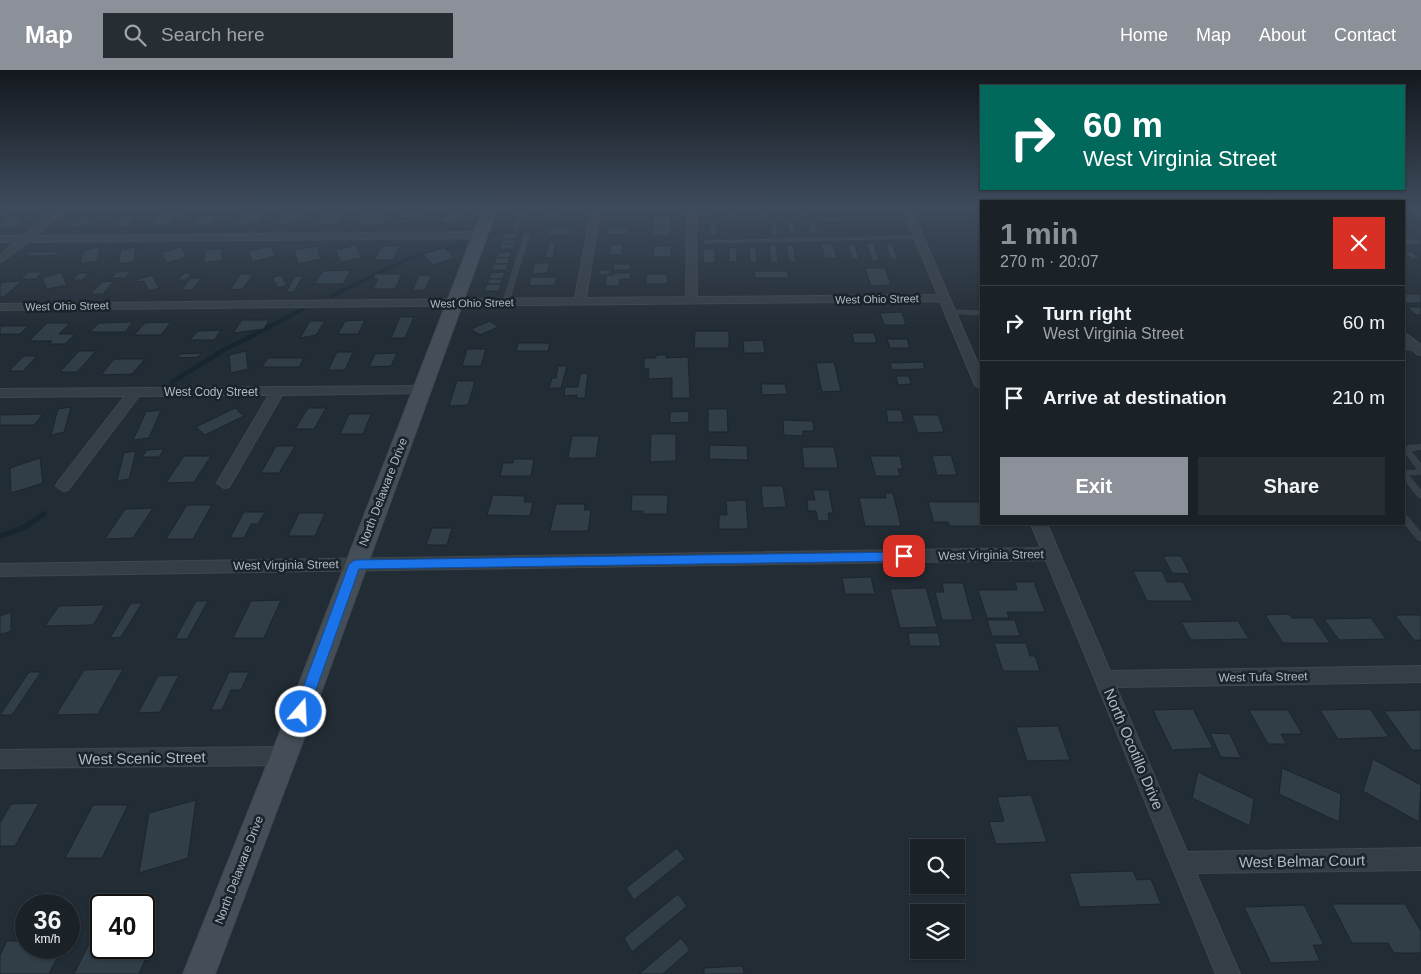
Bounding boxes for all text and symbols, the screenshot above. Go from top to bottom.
search box [103,13,453,58]
text: Map [25,21,73,48]
icon: search [121,21,149,49]
text: Search here [161,24,265,45]
text: Home [1120,25,1168,45]
text: Map [1196,25,1231,45]
text: About [1259,25,1306,45]
text: Contact [1334,25,1396,45]
icon: right [1000,105,1065,170]
text: 60 m [1083,105,1163,144]
text: West Virginia Street [1083,146,1277,171]
text: 1 min [1000,217,1078,250]
button: close [1333,217,1385,269]
text: 270 m · 20:07 [1000,253,1099,270]
street label: West Ohio Street [835,292,919,306]
street label: West Ohio Street [430,296,514,310]
street label: West Ohio Street [25,299,109,313]
text: Turn right [1043,303,1131,324]
icon: right [1000,309,1028,337]
text: 60 m [1343,312,1385,333]
text: West Virginia Street [1043,325,1184,342]
icon: arrive [1000,384,1028,412]
street label: West Cody Street [164,385,259,399]
text: Arrive at destination [1043,387,1227,408]
text: 210 m [1332,387,1385,408]
street label: North Delaware Drive [356,436,410,548]
button: Exit [1000,457,1188,515]
button: Share [1198,457,1385,515]
pin [883,535,925,577]
icon: arrive [890,542,918,570]
street label: West Virginia Street [938,547,1045,563]
street label: West Virginia Street [233,557,340,573]
street label: West Tufa Street [1218,669,1308,685]
position arrow [274,685,326,737]
street label: North Ocotillo Drive [1101,686,1167,812]
street label: West Scenic Street [78,748,207,768]
street label: North Delaware Drive [212,814,266,926]
map controls [910,839,965,959]
button: search [910,839,965,894]
street label: West Belmar Court [1239,851,1366,871]
speed limit sign: 40 [90,894,155,959]
button: layers [910,904,965,959]
text: 36 [34,906,61,934]
text: km/h [34,932,61,946]

